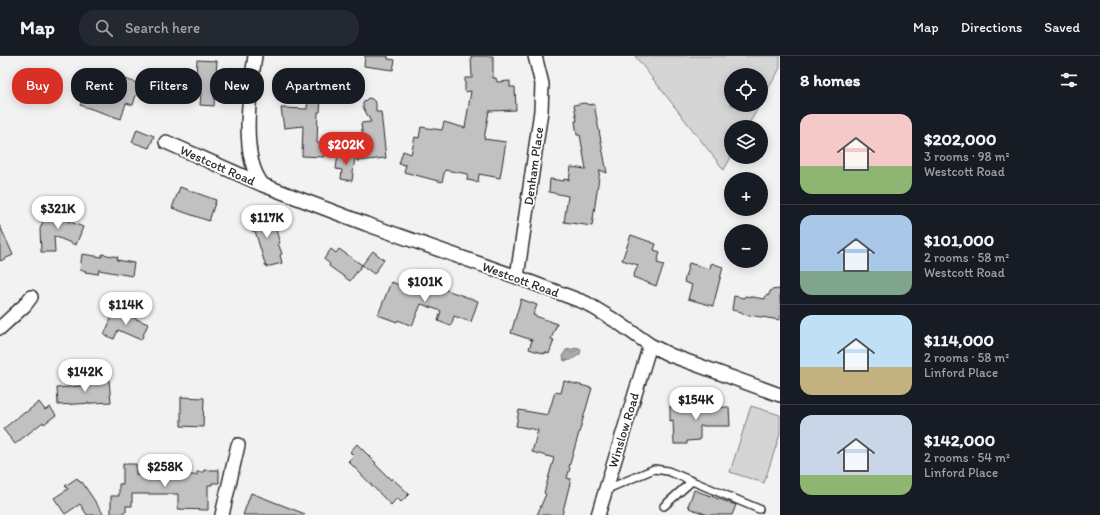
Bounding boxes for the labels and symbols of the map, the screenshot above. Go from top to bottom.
street label: Denham Place [521,126,546,206]
pin: $202K [318,132,374,166]
street label: Westcott Road [178,142,258,189]
pin: $321K [30,196,86,230]
pin: $117K [239,205,295,239]
street label: Westcott Road [480,259,561,300]
pin: $101K [397,269,453,303]
pin: $114K [98,292,154,326]
pin: $142K [57,359,113,393]
pin: $154K [668,387,724,421]
street label: Winslow Road [605,391,642,470]
pin: $258K [137,454,193,488]

